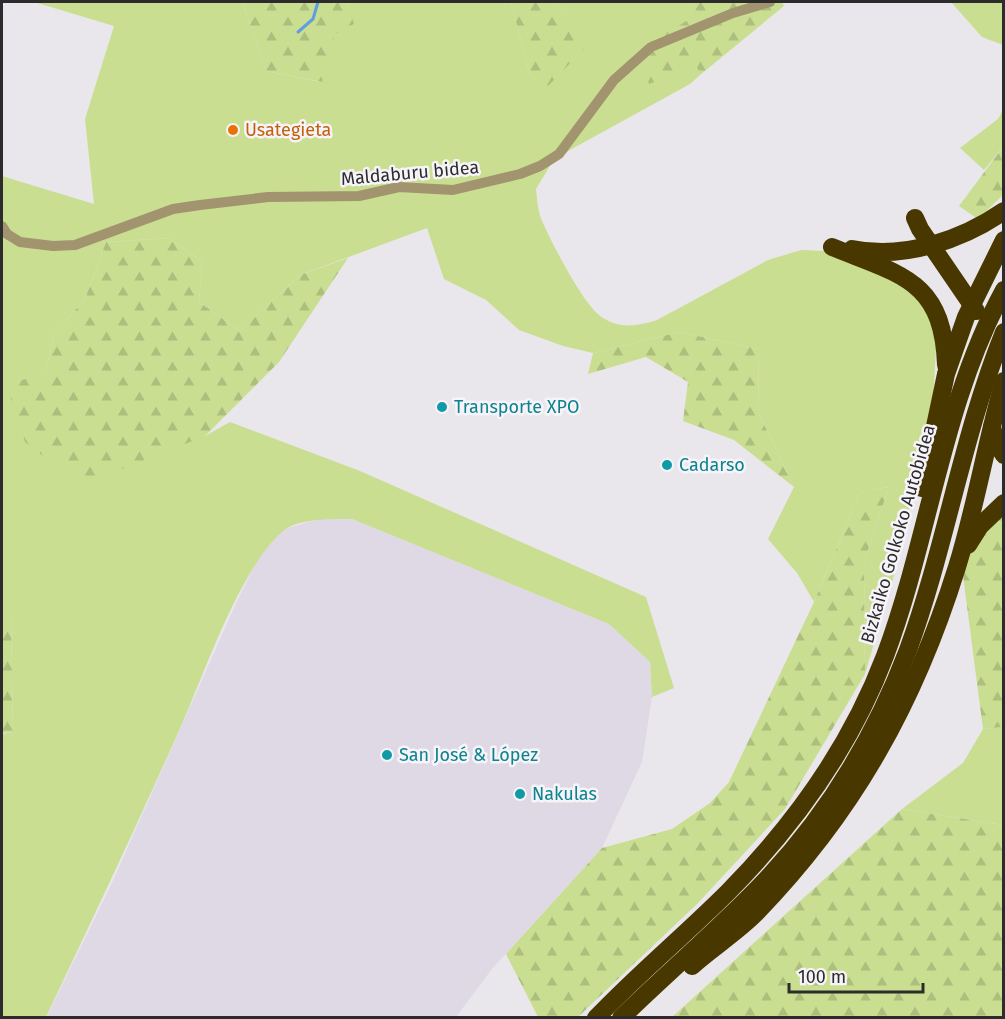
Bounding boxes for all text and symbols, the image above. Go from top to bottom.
place label: Usategieta [245,119,331,141]
marker: Usategieta [226,123,240,137]
street label: Maldaburu bidea [340,156,480,190]
place label: Transporte XPO [454,396,579,418]
marker: Transporte XPO [435,400,449,414]
street label: Bizkaiko Golkoko Autobidea [856,422,940,646]
place label: Cadarso [679,454,745,476]
marker: Cadarso [660,458,674,472]
place label: San José & López [399,744,538,766]
marker: San José & López [380,748,394,762]
place label: Nakulas [532,783,597,805]
marker: Nakulas [513,787,527,801]
scale bar [789,956,922,994]
text: 100 m [798,966,846,988]

